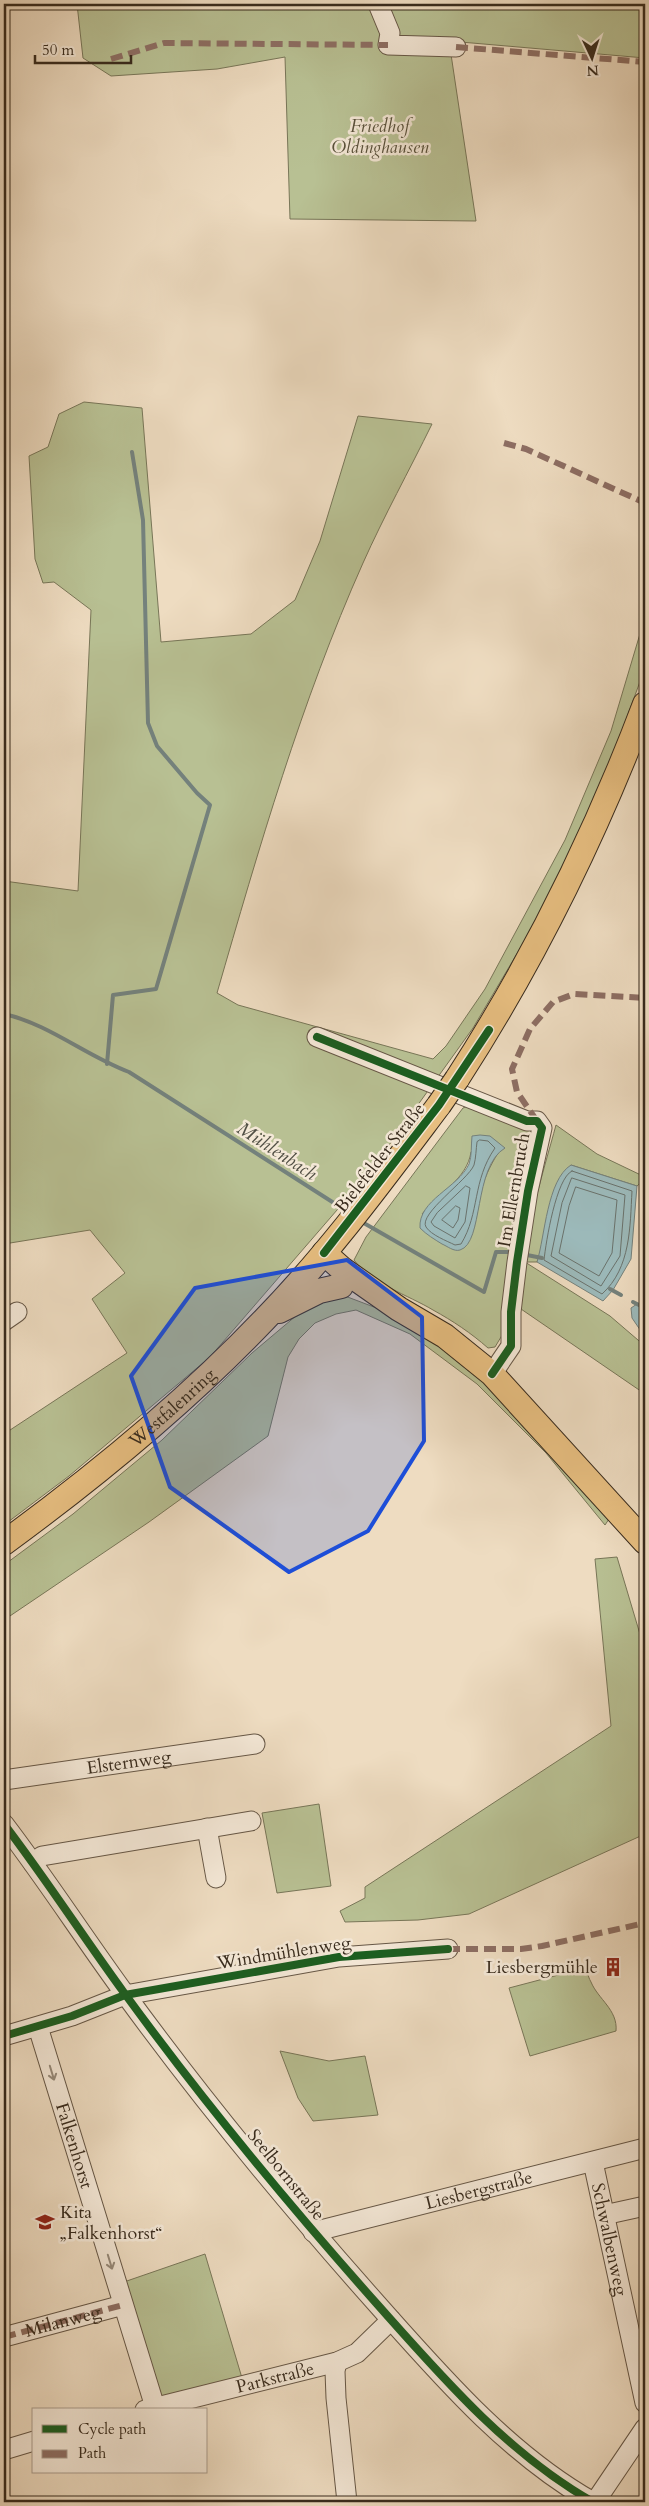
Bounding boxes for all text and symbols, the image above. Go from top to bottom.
scale bar [35,32,131,64]
north arrow [566,32,616,82]
text: 50 m [42,40,74,60]
text: N [586,61,600,80]
park label: Friedhof Oldinghausen [331,114,429,160]
street label: Bielefelder Straße [329,1098,431,1218]
water label: Mühlenbach [232,1115,322,1187]
street label: Im Ellernbruch [492,1131,536,1249]
street label: Westfalenring [123,1362,222,1454]
street label: Elsternweg [85,1744,174,1781]
street label: Windmühlenweg [214,1930,354,1976]
place label: Liesbergmühle [486,1955,598,1980]
building icon: Liesbergmühle [602,1956,624,1978]
one-way arrow [48,2065,58,2081]
street label: Falkenhorst [50,2099,100,2192]
street label: Seelbornstraße [241,2124,331,2226]
street label: Liesbergstraße [423,2164,535,2216]
street label: Schwalbenweg [585,2180,634,2299]
place label: Kita „Falkenhorst“ [60,2200,163,2246]
school or university icon: Kita „Falkenhorst“ [34,2211,56,2233]
one-way arrow [105,2254,115,2270]
street label: Milanweg [22,2299,104,2343]
street label: Parkstraße [233,2356,317,2399]
legend [32,2408,208,2474]
text: Cycle path [78,2419,147,2439]
text: Path [78,2443,107,2463]

